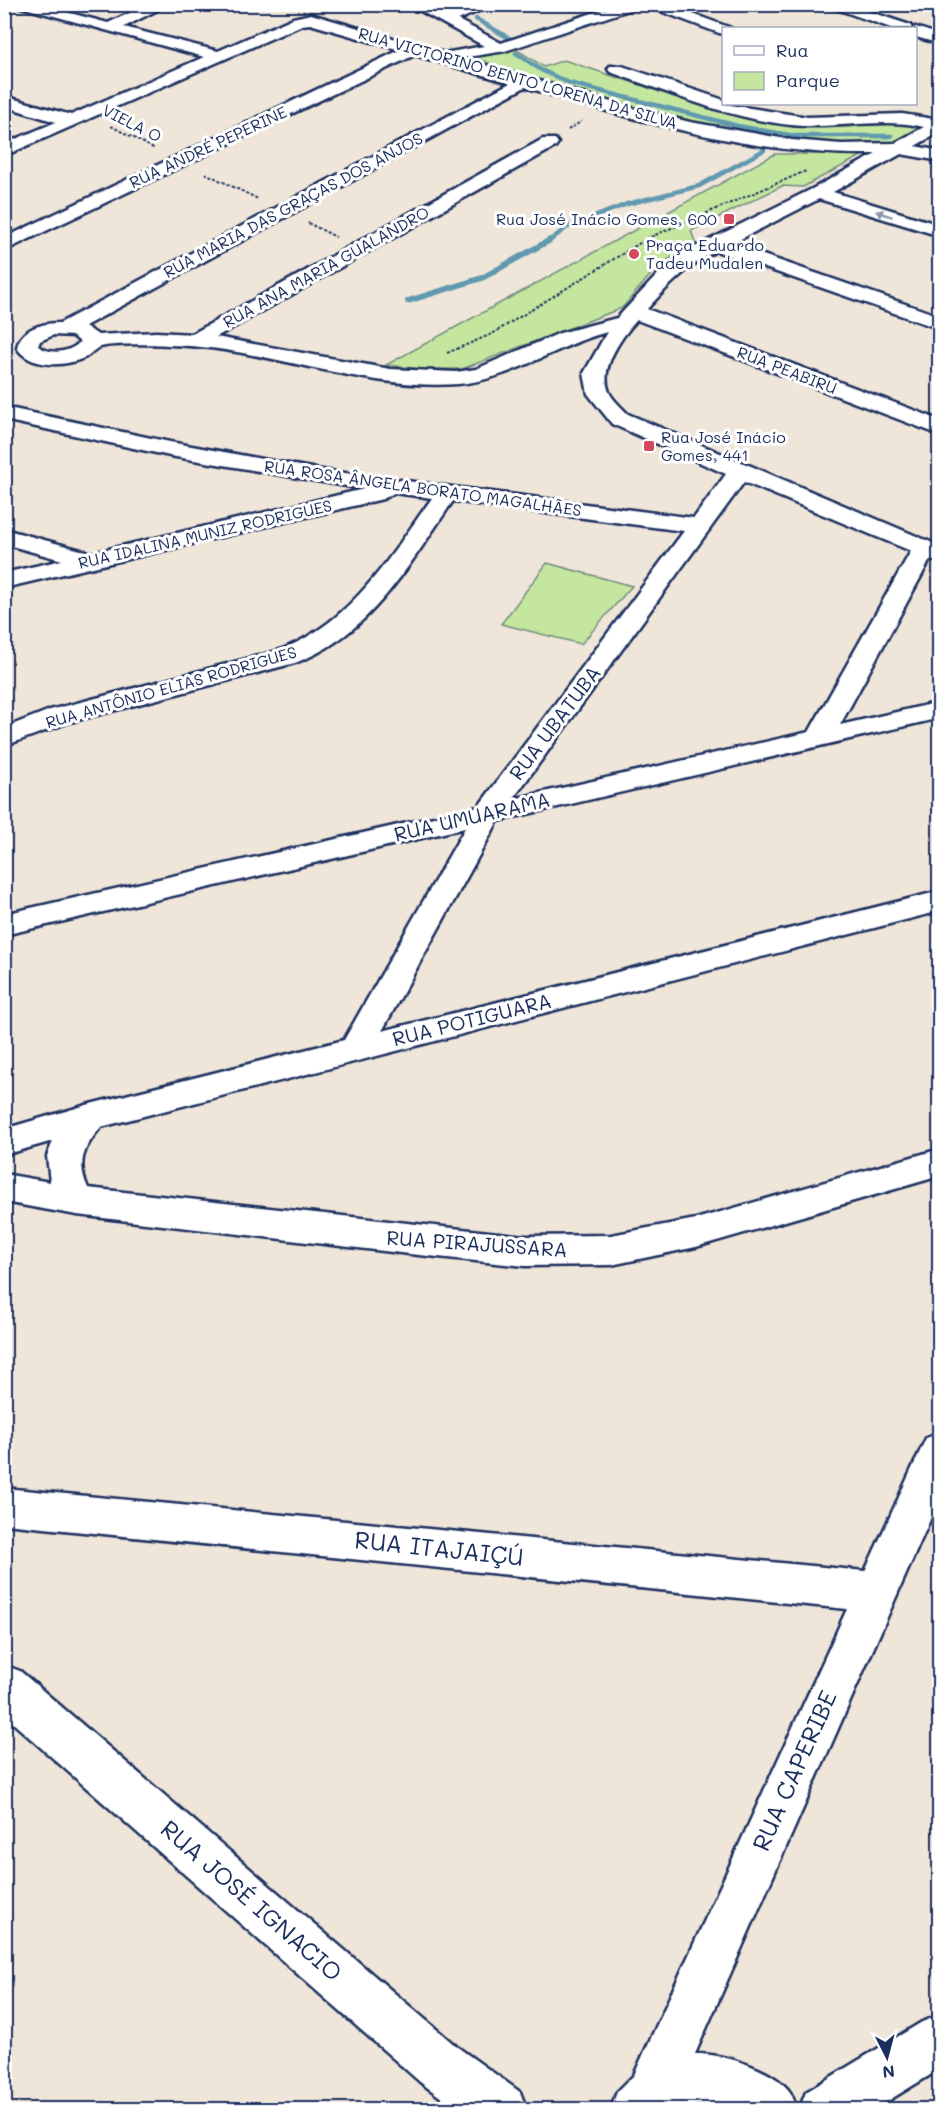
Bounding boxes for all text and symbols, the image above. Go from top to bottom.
street label: RUA VICTORINO BENTO LORENA DA SILVA [356,22,680,133]
legend [722,27,917,105]
text: Rua [776,38,809,62]
text: Parque [776,68,840,92]
street label: VIELA O [99,99,165,146]
street label: RUA ANDRÉ PEPERINE [126,101,290,192]
street label: RUA MARIA DAS GRAÇAS DOS ANJOS [160,127,426,282]
street label: RUA ANA MARIA GUALANDRO [219,201,432,332]
place label: Rua José Inácio Gomes, 600 [496,208,717,229]
one-way arrow [875,208,893,218]
marker: Rua José Inácio Gomes, 600 [722,212,736,226]
place label: Praça Eduardo Tadeu Mudalen [646,234,764,273]
marker: Praça Eduardo Tadeu Mudalen [627,247,641,261]
street label: RUA PEABIRU [734,341,840,398]
place label: Rua José Inácio Gomes, 441 [661,426,786,465]
marker: Rua José Inácio Gomes, 441 [642,439,656,453]
street label: RUA ROSA ÂNGELA BORATO MAGALHÃES [263,455,583,520]
street label: RUA IDALINA MUNIZ RODRIGUES [76,494,334,573]
street label: RUA ANTÔNIO ELIAS RODRIGUES [43,641,299,732]
street label: RUA UBATUBA [503,660,606,785]
street label: RUA UMUARAMA [391,785,552,847]
street label: RUA POTIGUARA [390,987,554,1051]
street label: RUA PIRAJUSSARA [386,1224,568,1262]
street label: RUA ITAJAIÇÚ [353,1523,525,1572]
street label: RUA CAPERIBE [744,1685,843,1855]
street label: RUA JOSÉ IGNACIO [155,1813,349,1987]
north arrow [857,2027,917,2087]
text: N [881,2061,896,2083]

